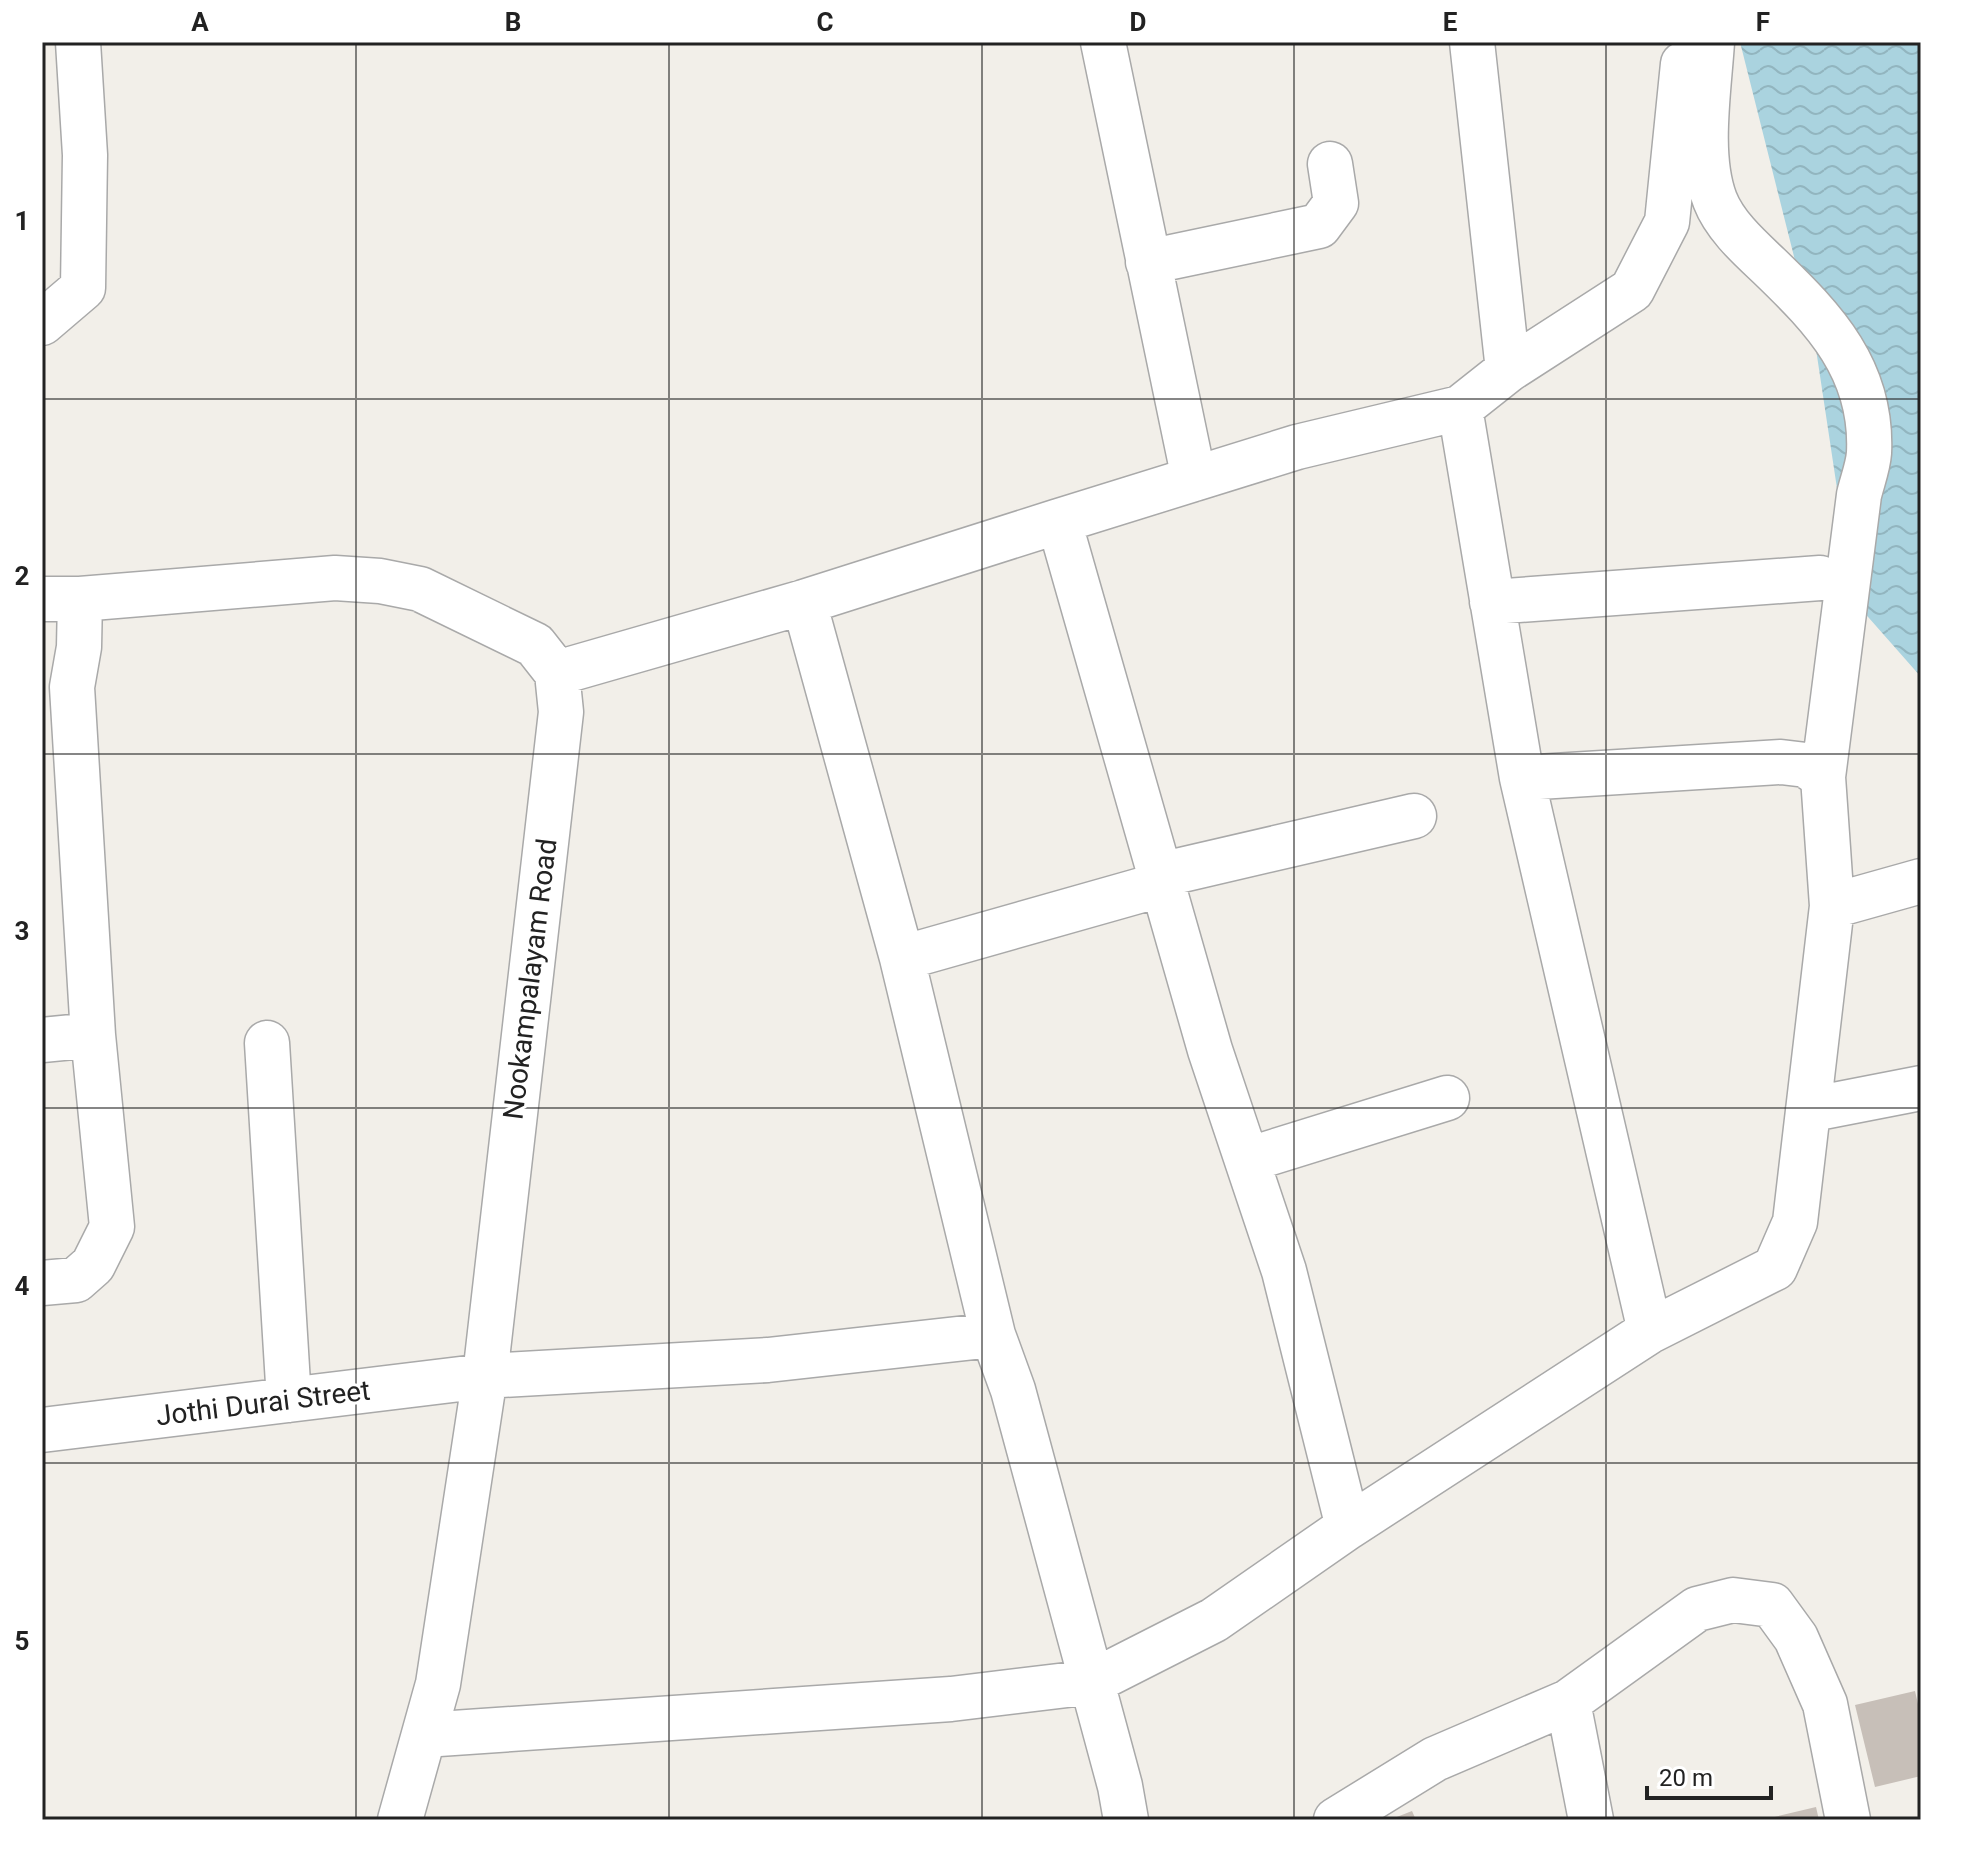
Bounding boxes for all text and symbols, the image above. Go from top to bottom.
text: A [191,7,209,37]
text: B [505,7,521,37]
text: C [816,7,834,37]
text: D [1130,7,1146,37]
text: E [1443,7,1458,37]
text: F [1756,7,1770,37]
text: 1 [15,206,29,236]
text: 2 [15,561,29,591]
street label: Nookampalayam Road [496,837,564,1121]
text: 3 [15,916,29,946]
text: 4 [15,1271,30,1301]
street label: Jothi Durai Street [154,1374,372,1432]
text: 5 [15,1626,29,1656]
scale bar [1647,1750,1771,1800]
text: 20 m [1659,1764,1713,1792]

